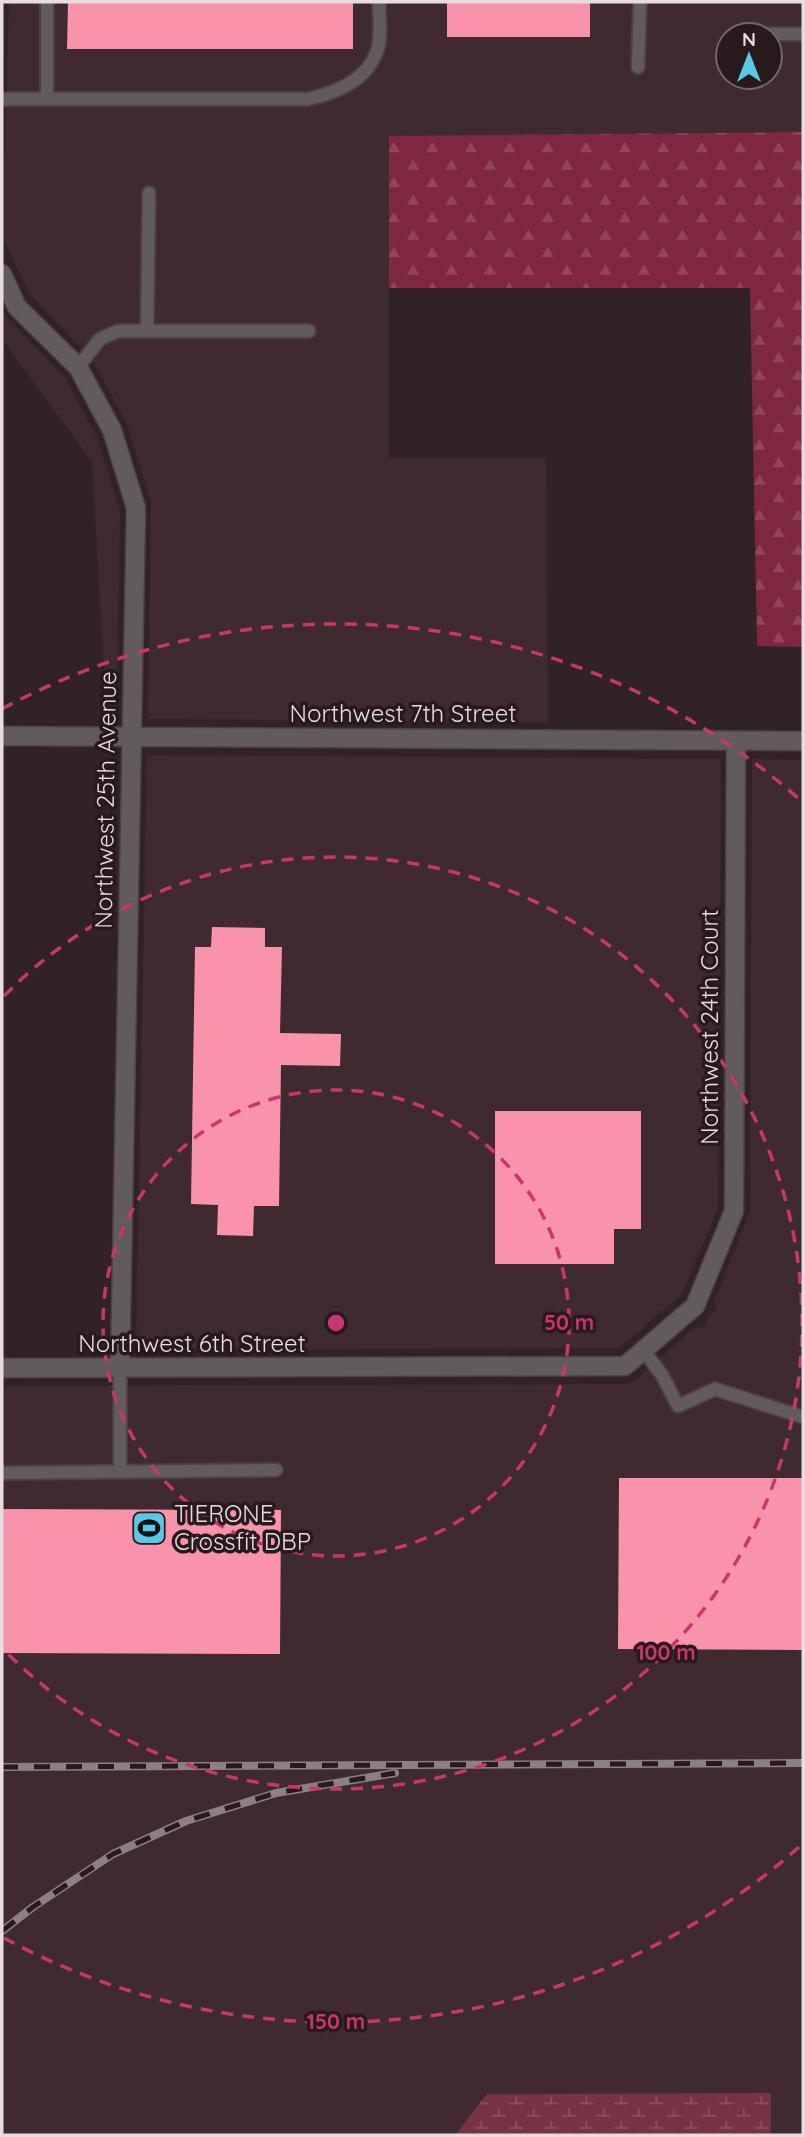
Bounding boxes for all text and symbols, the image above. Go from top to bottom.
north arrow [714,21,784,91]
text: N [742,27,756,51]
street label: Northwest 25th Avenue [88,671,122,929]
street label: Northwest 7th Street [290,698,516,728]
street label: Northwest 24th Court [694,909,724,1145]
text: 50 m [544,1309,594,1335]
centre of rings [324,1311,348,1335]
street label: Northwest 6th Street [78,1328,306,1358]
place label: TIERONE Crossfit DBP [174,1498,311,1556]
sports icon: TIERONE Crossfit DBP [130,1509,168,1547]
text: 100 m [636,1639,696,1665]
text: 150 m [307,2008,365,2034]

